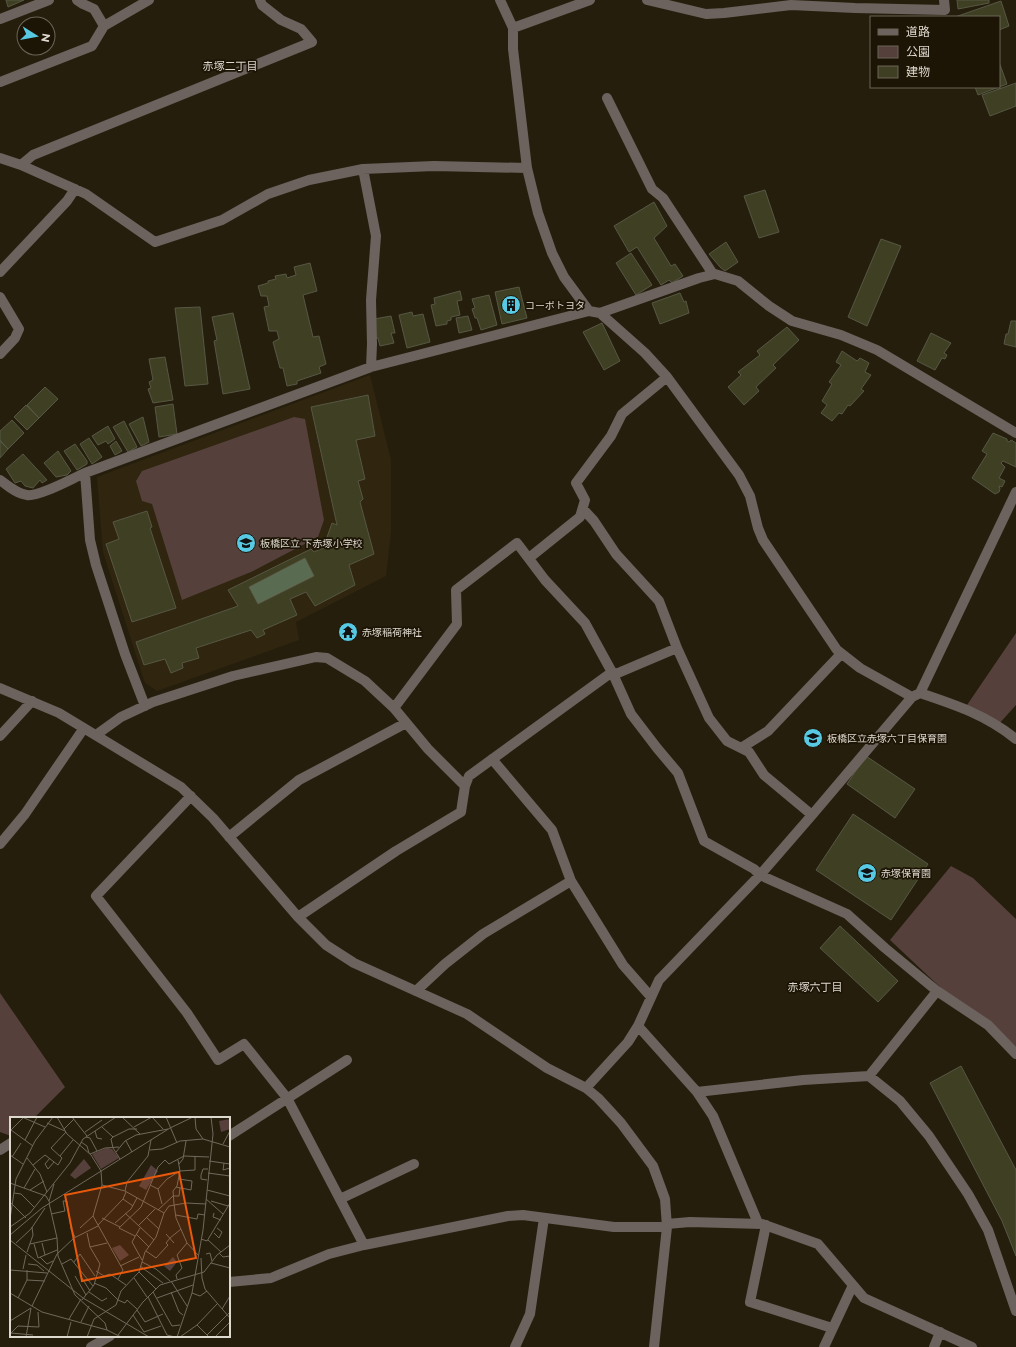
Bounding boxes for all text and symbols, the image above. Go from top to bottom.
north arrow [16,16,56,56]
legend [870,16,1000,88]
text: 道路 [906,24,930,39]
text: N [38,32,54,44]
text: 公園 [906,44,930,59]
district label: 赤塚二丁目 [203,59,258,73]
text: 建物 [906,64,930,79]
building icon: コーポトヨタ [500,294,522,316]
place label: コーポトヨタ [525,299,585,312]
school or university icon: 板橋区立 下赤塚小学校 [235,532,257,554]
place label: 板橋区立 下赤塚小学校 [260,537,363,550]
temple icon: 赤塚稲荷神社 [337,621,359,643]
place label: 赤塚稲荷神社 [362,626,422,639]
school or university icon: 板橋区立赤塚六丁目保育園 [802,727,824,749]
place label: 板橋区立赤塚六丁目保育園 [827,732,947,745]
school or university icon: 赤塚保育園 [856,862,878,884]
place label: 赤塚保育園 [881,867,931,880]
district label: 赤塚六丁目 [788,980,843,994]
inset map [10,1117,230,1337]

